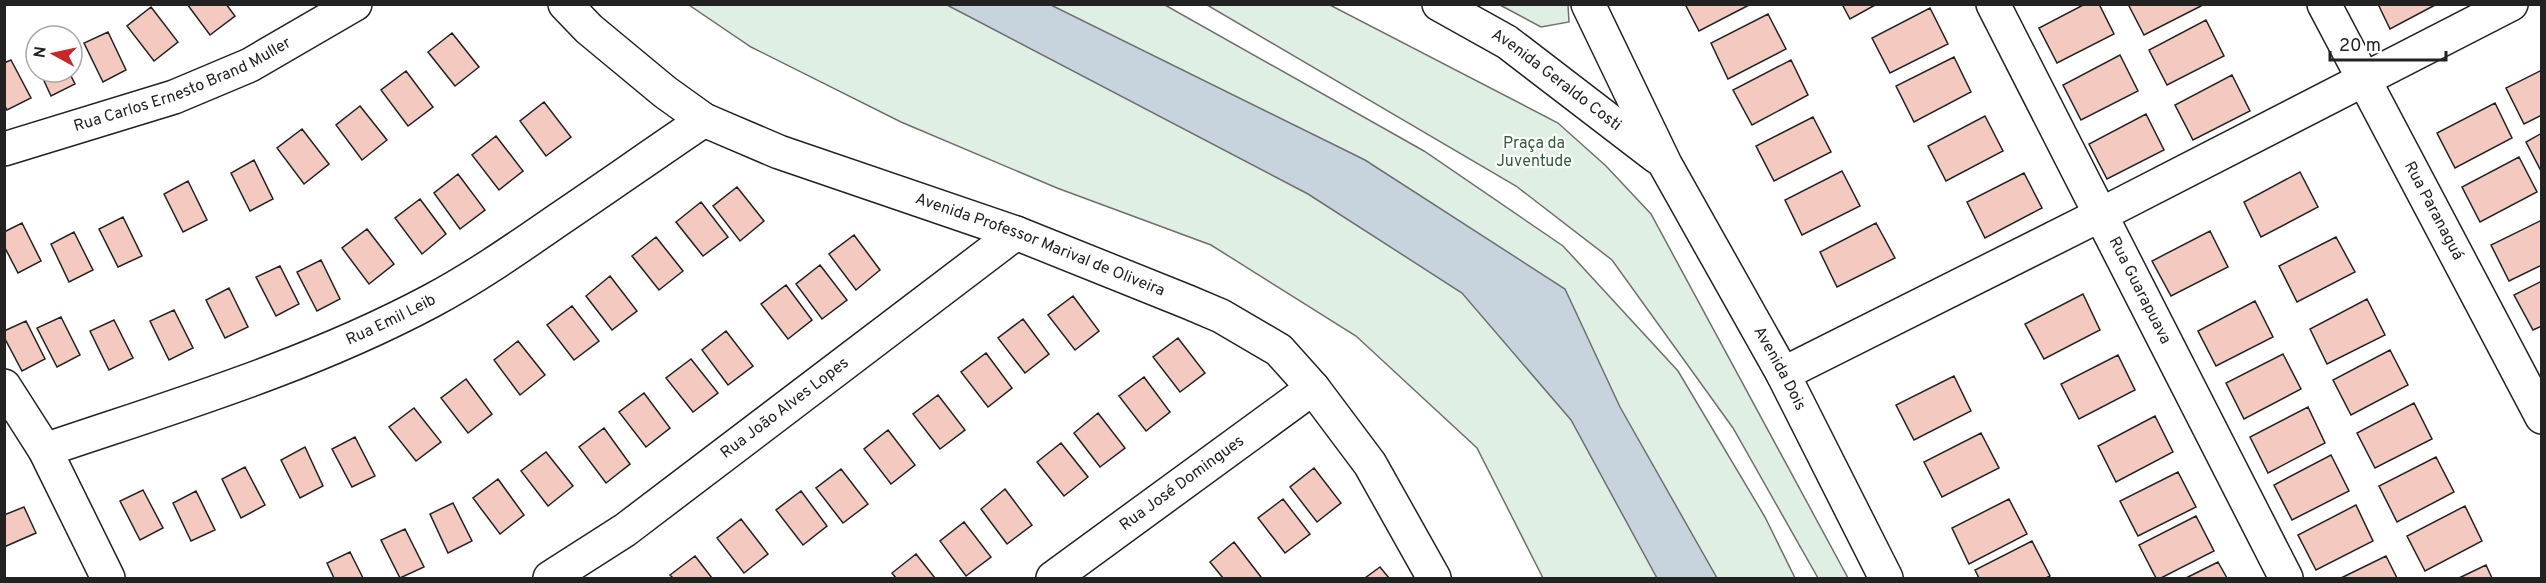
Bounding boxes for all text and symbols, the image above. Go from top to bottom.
north arrow [24,24,84,84]
scale bar [2330,24,2446,62]
street label: Avenida Geraldo Costi [1488,25,1625,136]
street label: Rua Carlos Ernesto Brand Muller [71,33,295,137]
text: 20 m [2339,35,2381,58]
text: N [30,45,52,59]
park label: Praça da Juventude [1496,134,1572,172]
street label: Rua Paranaguá [2399,158,2467,264]
street label: Avenida Professor Marival de Oliveira [913,189,1167,302]
street label: Rua Guarapuava [2104,234,2175,348]
street label: Rua Emil Leib [343,290,440,350]
street label: Avenida Dois [1748,323,1810,414]
street label: Rua João Alves Lopes [717,353,853,464]
street label: Rua José Domingues [1116,431,1248,536]

